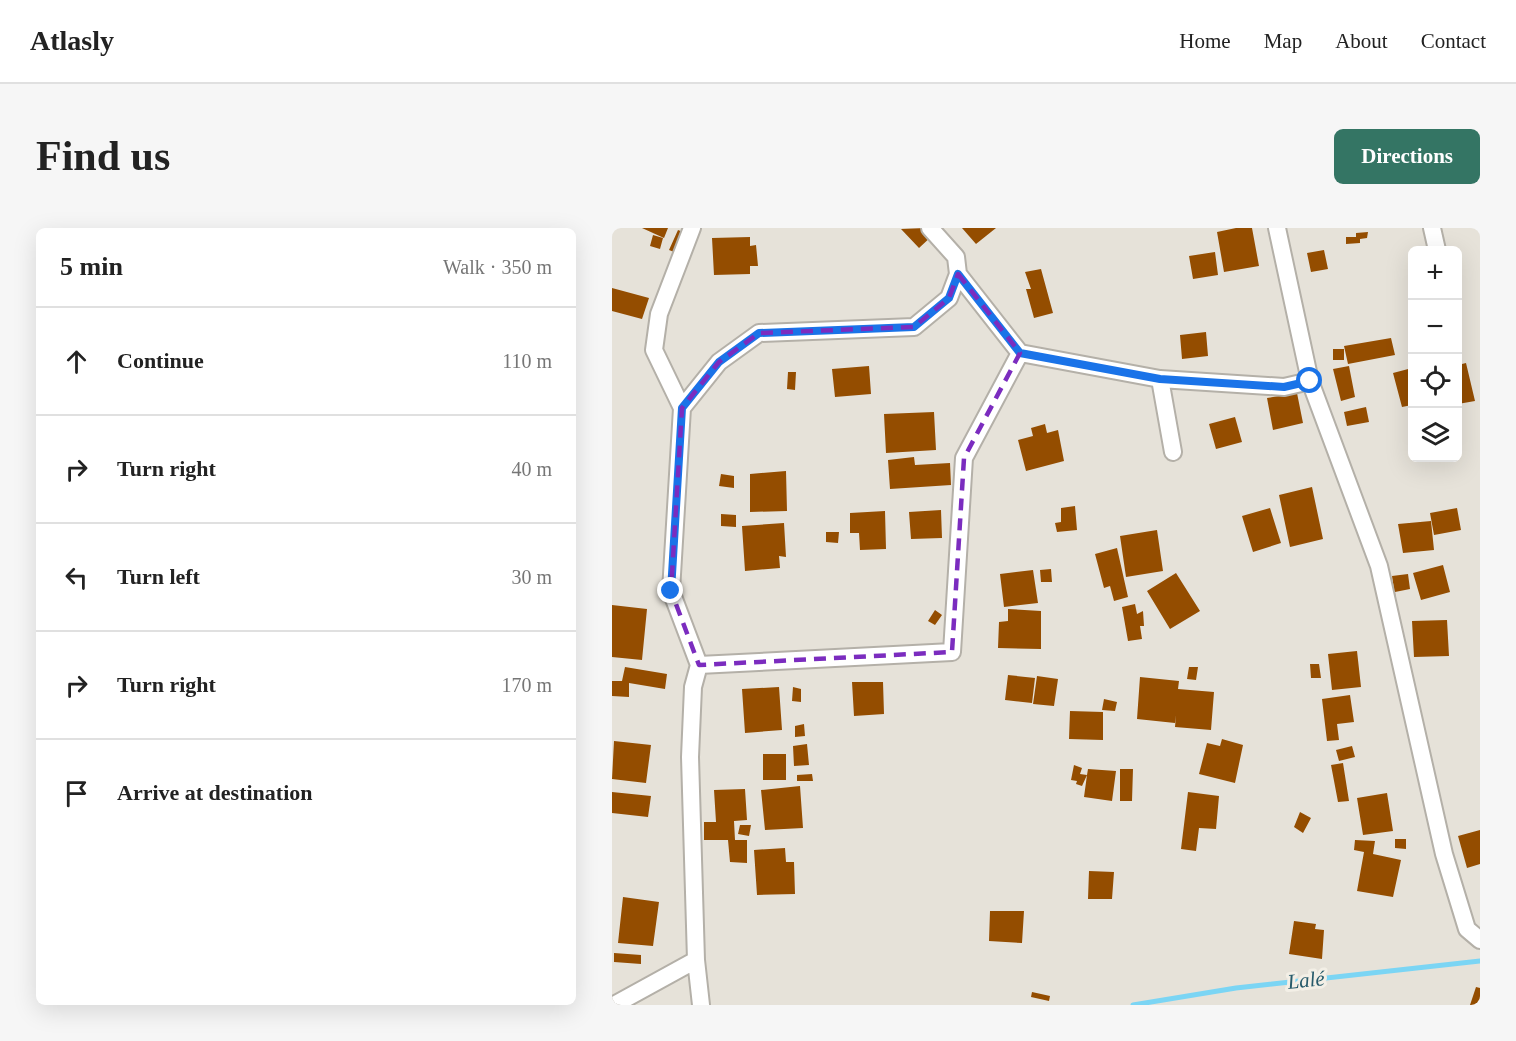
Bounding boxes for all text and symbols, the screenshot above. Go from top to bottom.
text: Atlasly [30,25,114,56]
text: Home [1179,29,1231,53]
text: Map [1264,29,1302,53]
text: About [1335,29,1388,53]
text: Contact [1421,29,1486,53]
button: Directions [1334,129,1480,184]
text: Find us [36,133,170,179]
map controls [1408,246,1462,462]
button: + [1408,246,1462,300]
text: 5 min [60,252,123,281]
text: Walk · 350 m [443,256,552,278]
button: − [1408,300,1462,354]
icon: ahead [60,345,93,378]
text: Continue [117,348,204,373]
text: 110 m [502,350,552,372]
button: locate [1408,354,1462,408]
route start [1296,367,1322,393]
button: layers [1408,408,1462,462]
icon: right [60,453,93,486]
text: Turn right [117,456,216,481]
text: 40 m [511,458,552,480]
icon: left [60,561,93,594]
text: Turn left [117,564,200,589]
text: 30 m [511,566,552,588]
route end [657,577,683,603]
icon: right [60,669,93,702]
text: Turn right [117,672,216,697]
text: 170 m [501,674,552,696]
icon: arrive [60,777,93,810]
text: Arrive at destination [117,780,313,805]
water label: Lalé [1285,966,1327,994]

